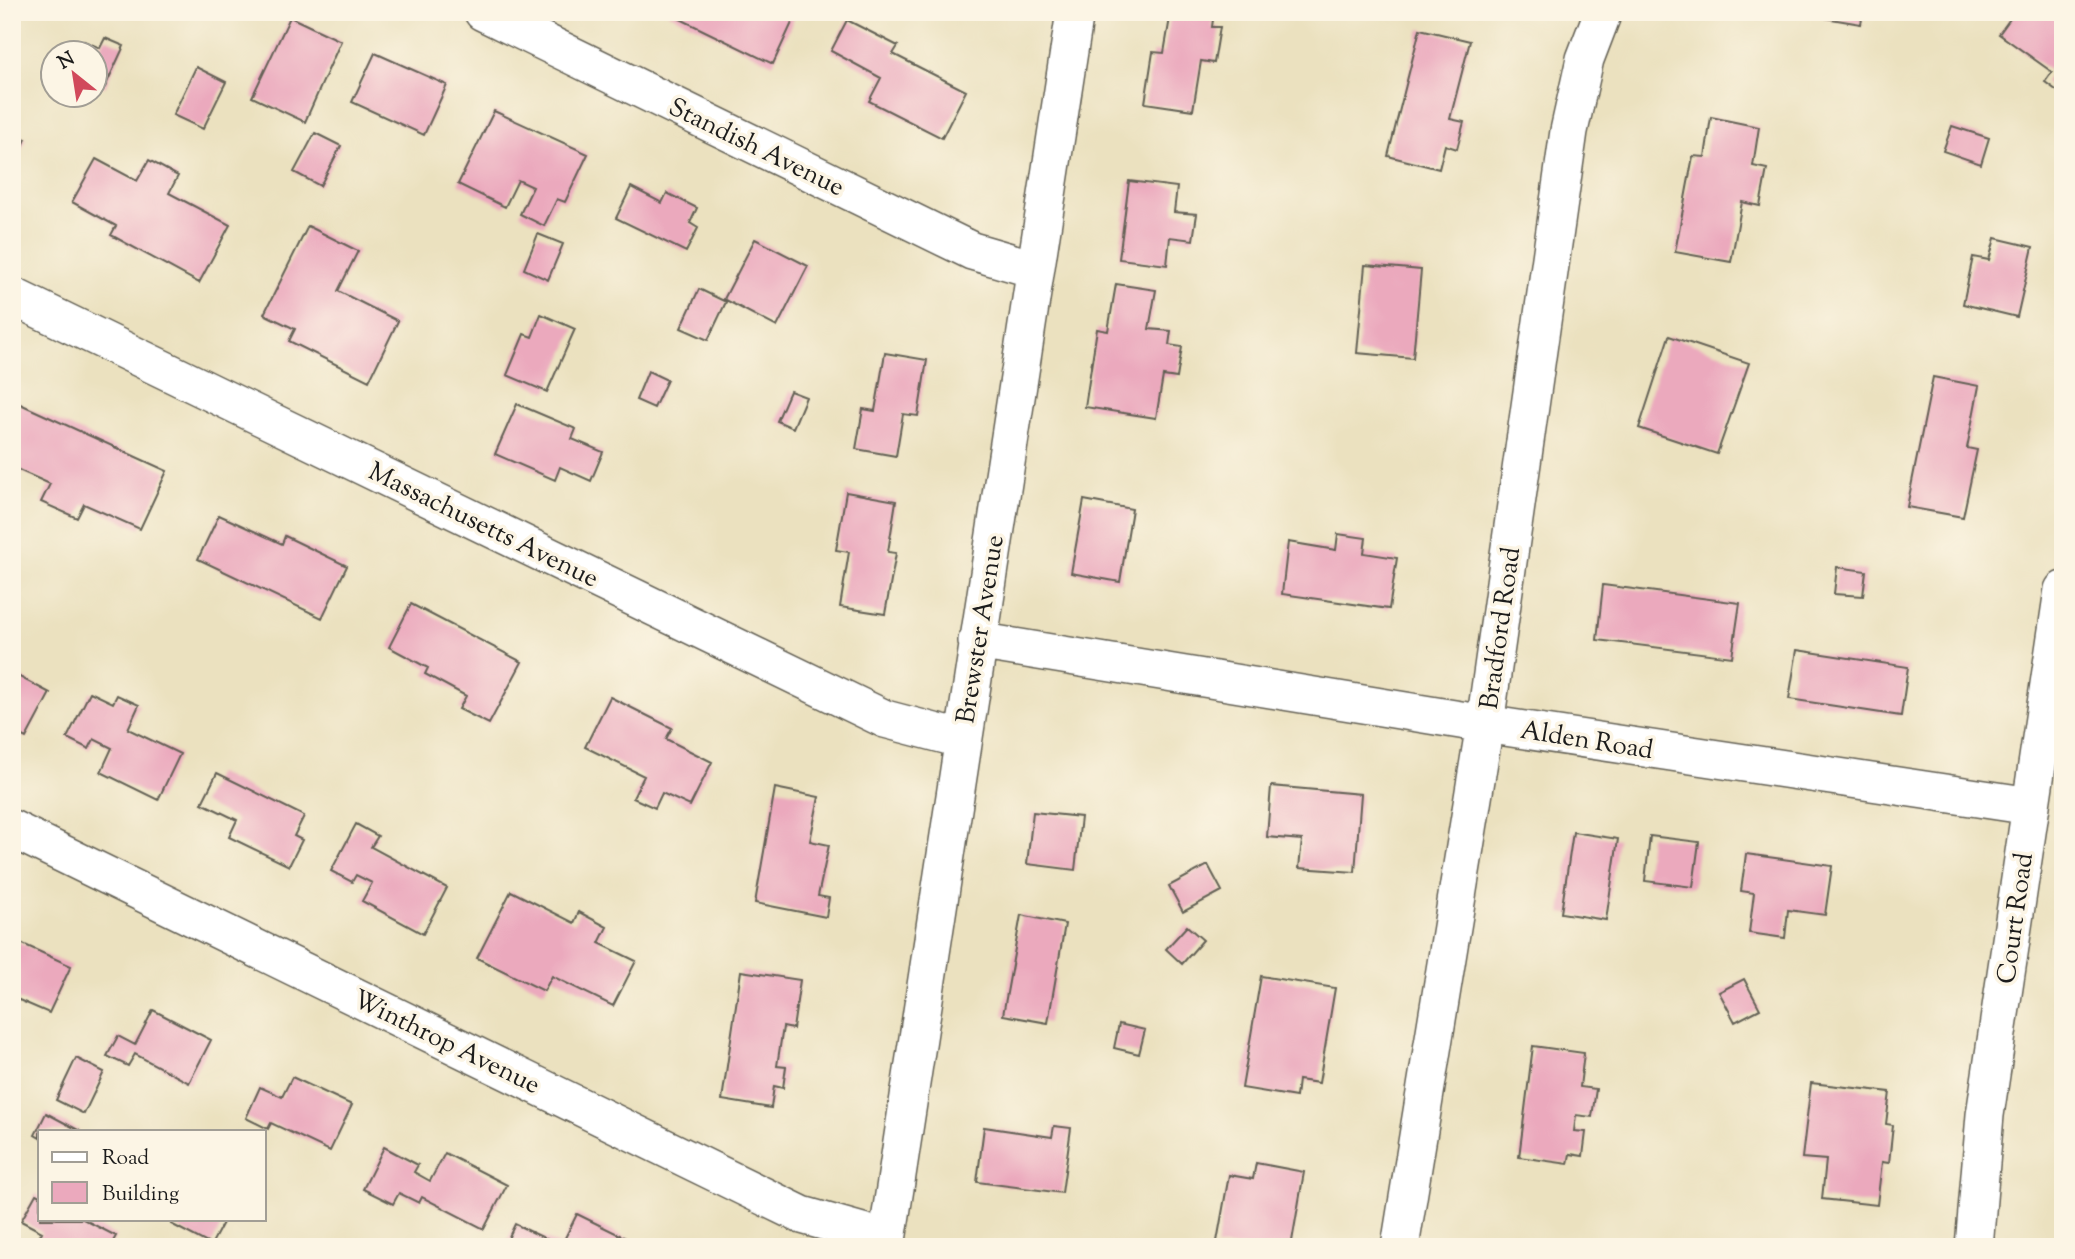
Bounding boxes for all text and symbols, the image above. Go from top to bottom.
north arrow [38,38,108,108]
text: N [53,46,80,77]
street label: Standish Avenue [662,90,850,207]
street label: Massachusetts Avenue [361,454,604,598]
street label: Brewster Avenue [948,532,1015,726]
street label: Bradford Road [1472,544,1531,712]
street label: Alden Road [1518,713,1656,770]
street label: Court Road [1989,850,2044,986]
street label: Winthrop Avenue [346,982,546,1105]
legend [38,1130,266,1220]
text: Road [102,1144,149,1174]
text: Building [102,1180,179,1210]

